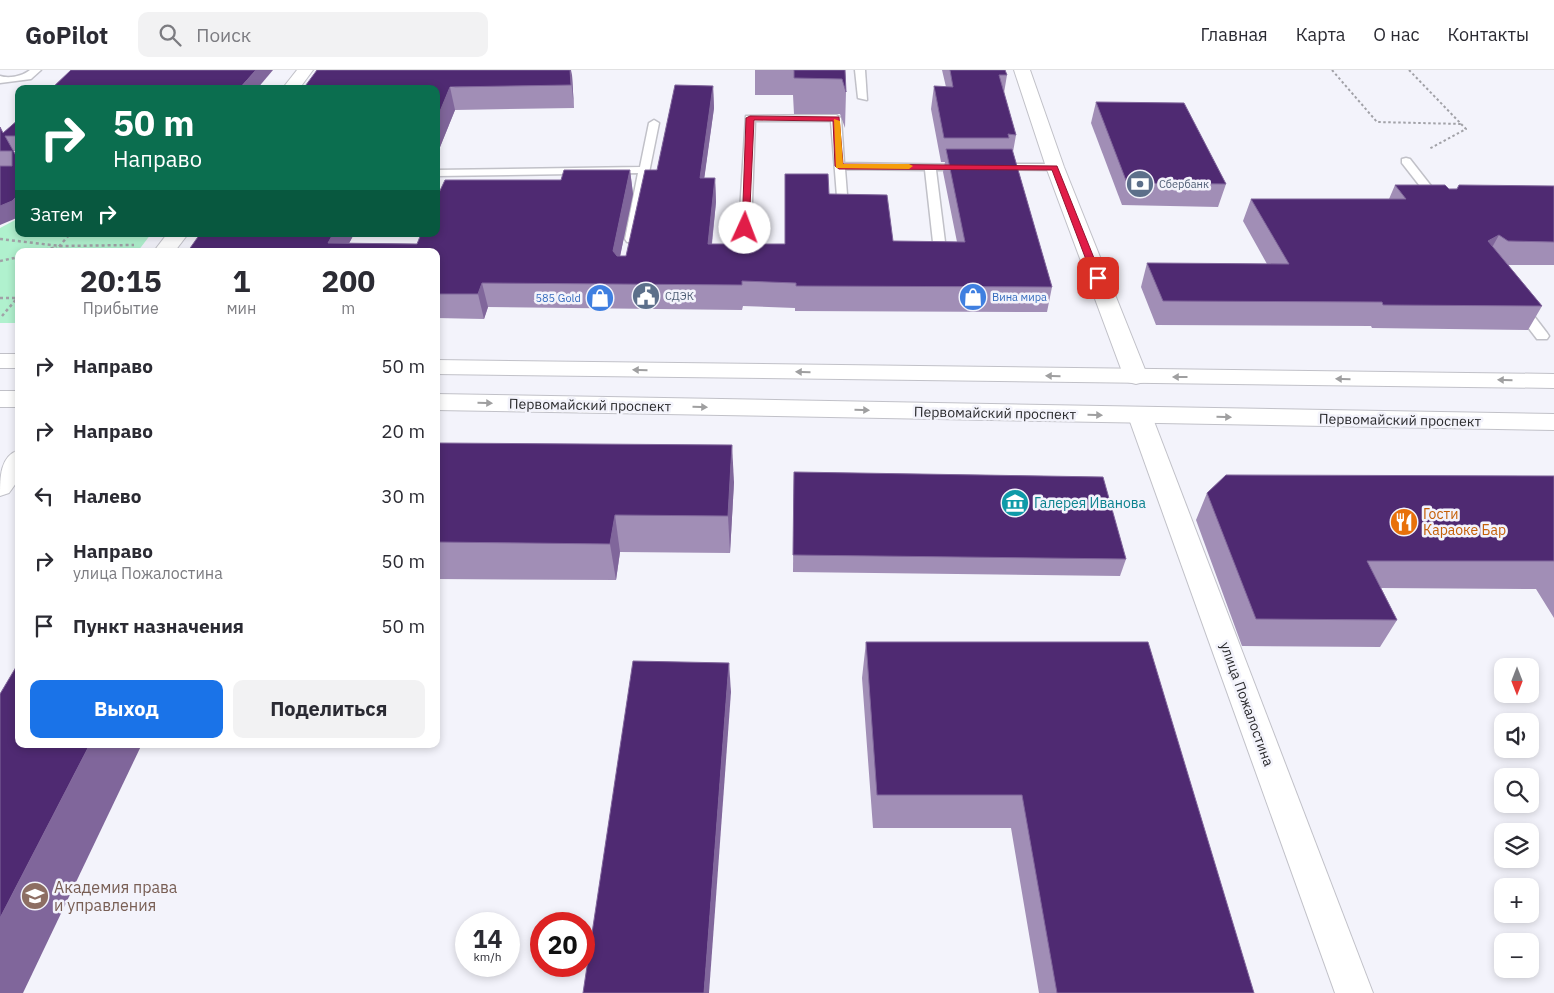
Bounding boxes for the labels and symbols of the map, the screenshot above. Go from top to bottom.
bank icon: Сбербанк [1125,169,1155,199]
place label: Сбербанк [1159,177,1209,191]
position arrow [718,201,770,253]
pin [1077,257,1119,299]
public building icon: СДЭК [631,281,661,311]
shop icon: Вина мира [958,282,988,312]
shop icon: 585 Gold [585,283,615,313]
place label: СДЭК [665,289,694,303]
place label: Вина мира [992,290,1047,304]
place label: 585 Gold [535,291,581,305]
one-way arrow [632,366,648,374]
one-way arrow [794,368,810,376]
one-way arrow [1044,372,1060,380]
one-way arrow [1172,373,1188,381]
one-way arrow [1335,375,1351,383]
one-way arrow [1497,376,1513,384]
street label: Первомайский проспект [509,395,672,415]
one-way arrow [477,399,493,407]
one-way arrow [692,403,708,411]
street label: Первомайский проспект [914,403,1077,423]
one-way arrow [855,407,871,415]
street label: Первомайский проспект [1319,410,1482,430]
one-way arrow [1087,411,1103,419]
one-way arrow [1216,413,1232,421]
museum icon: Галерея Иванова [1000,488,1030,518]
place label: Галерея Иванова [1034,494,1147,512]
place label: Гости Караоке Бар [1423,505,1506,539]
restaurant icon: Гости Караоке Бар [1389,507,1419,537]
street label: улица Пожалостина [1216,639,1278,769]
north arrow [1494,658,1539,702]
place label: Академия права и управления [54,877,178,915]
school or university icon: Академия права и управления [20,881,50,911]
speed limit sign: 20 [530,912,595,977]

